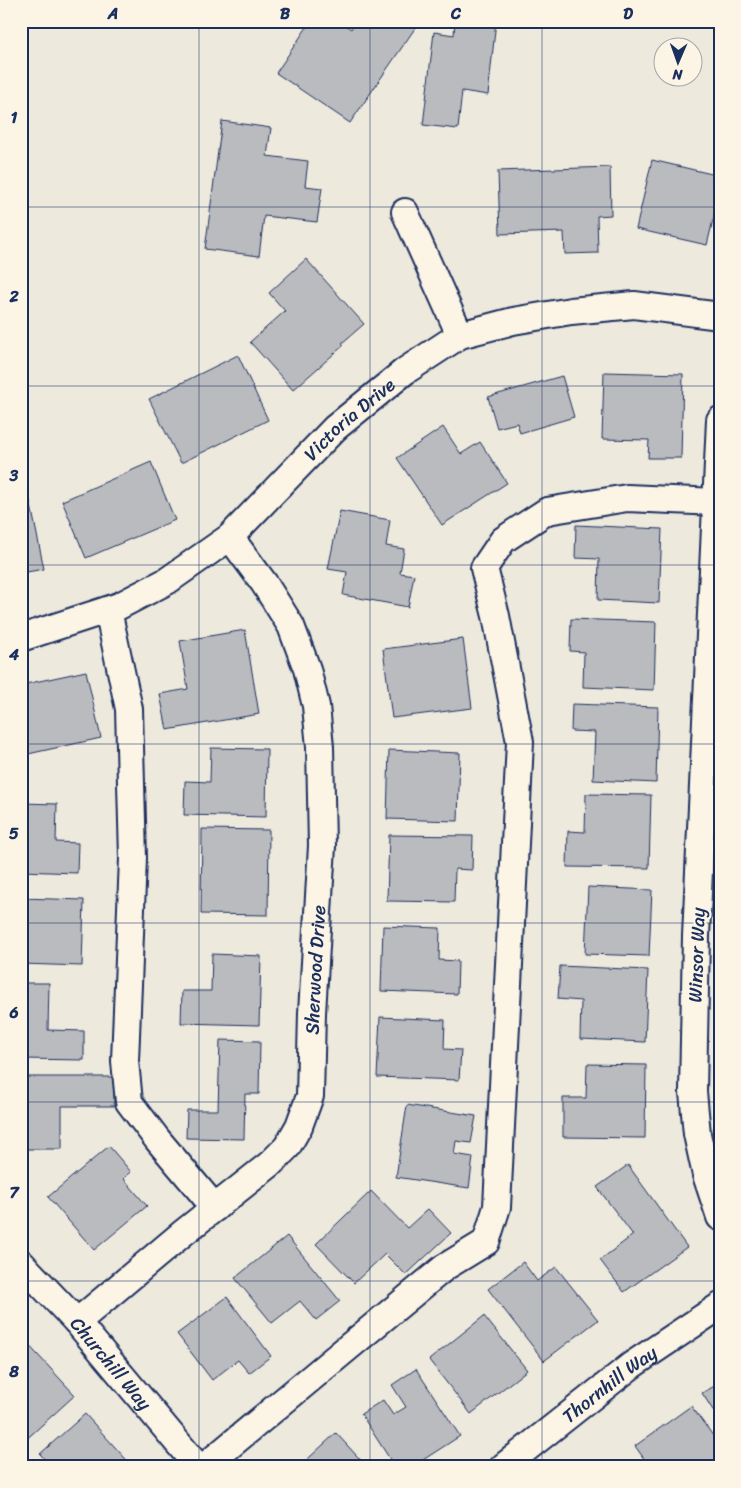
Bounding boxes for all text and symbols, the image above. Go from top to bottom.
text: A [107,0,118,28]
text: B [280,0,291,28]
text: C [450,0,462,28]
text: D [623,0,633,28]
north arrow [654,38,704,88]
text: N [672,62,684,87]
text: 1 [11,103,18,132]
text: 2 [8,282,19,311]
street label: Victoria Drive [295,369,403,469]
text: 3 [9,461,19,490]
text: 4 [8,640,19,669]
text: 5 [9,819,19,848]
street label: Sherwood Drive [295,904,335,1035]
street label: Winsor Way [678,907,715,1003]
text: 6 [8,998,19,1027]
text: 7 [9,1178,20,1207]
street label: Churchill Way [62,1309,160,1418]
street label: Thornhill Way [554,1336,664,1432]
text: 8 [8,1357,19,1386]

